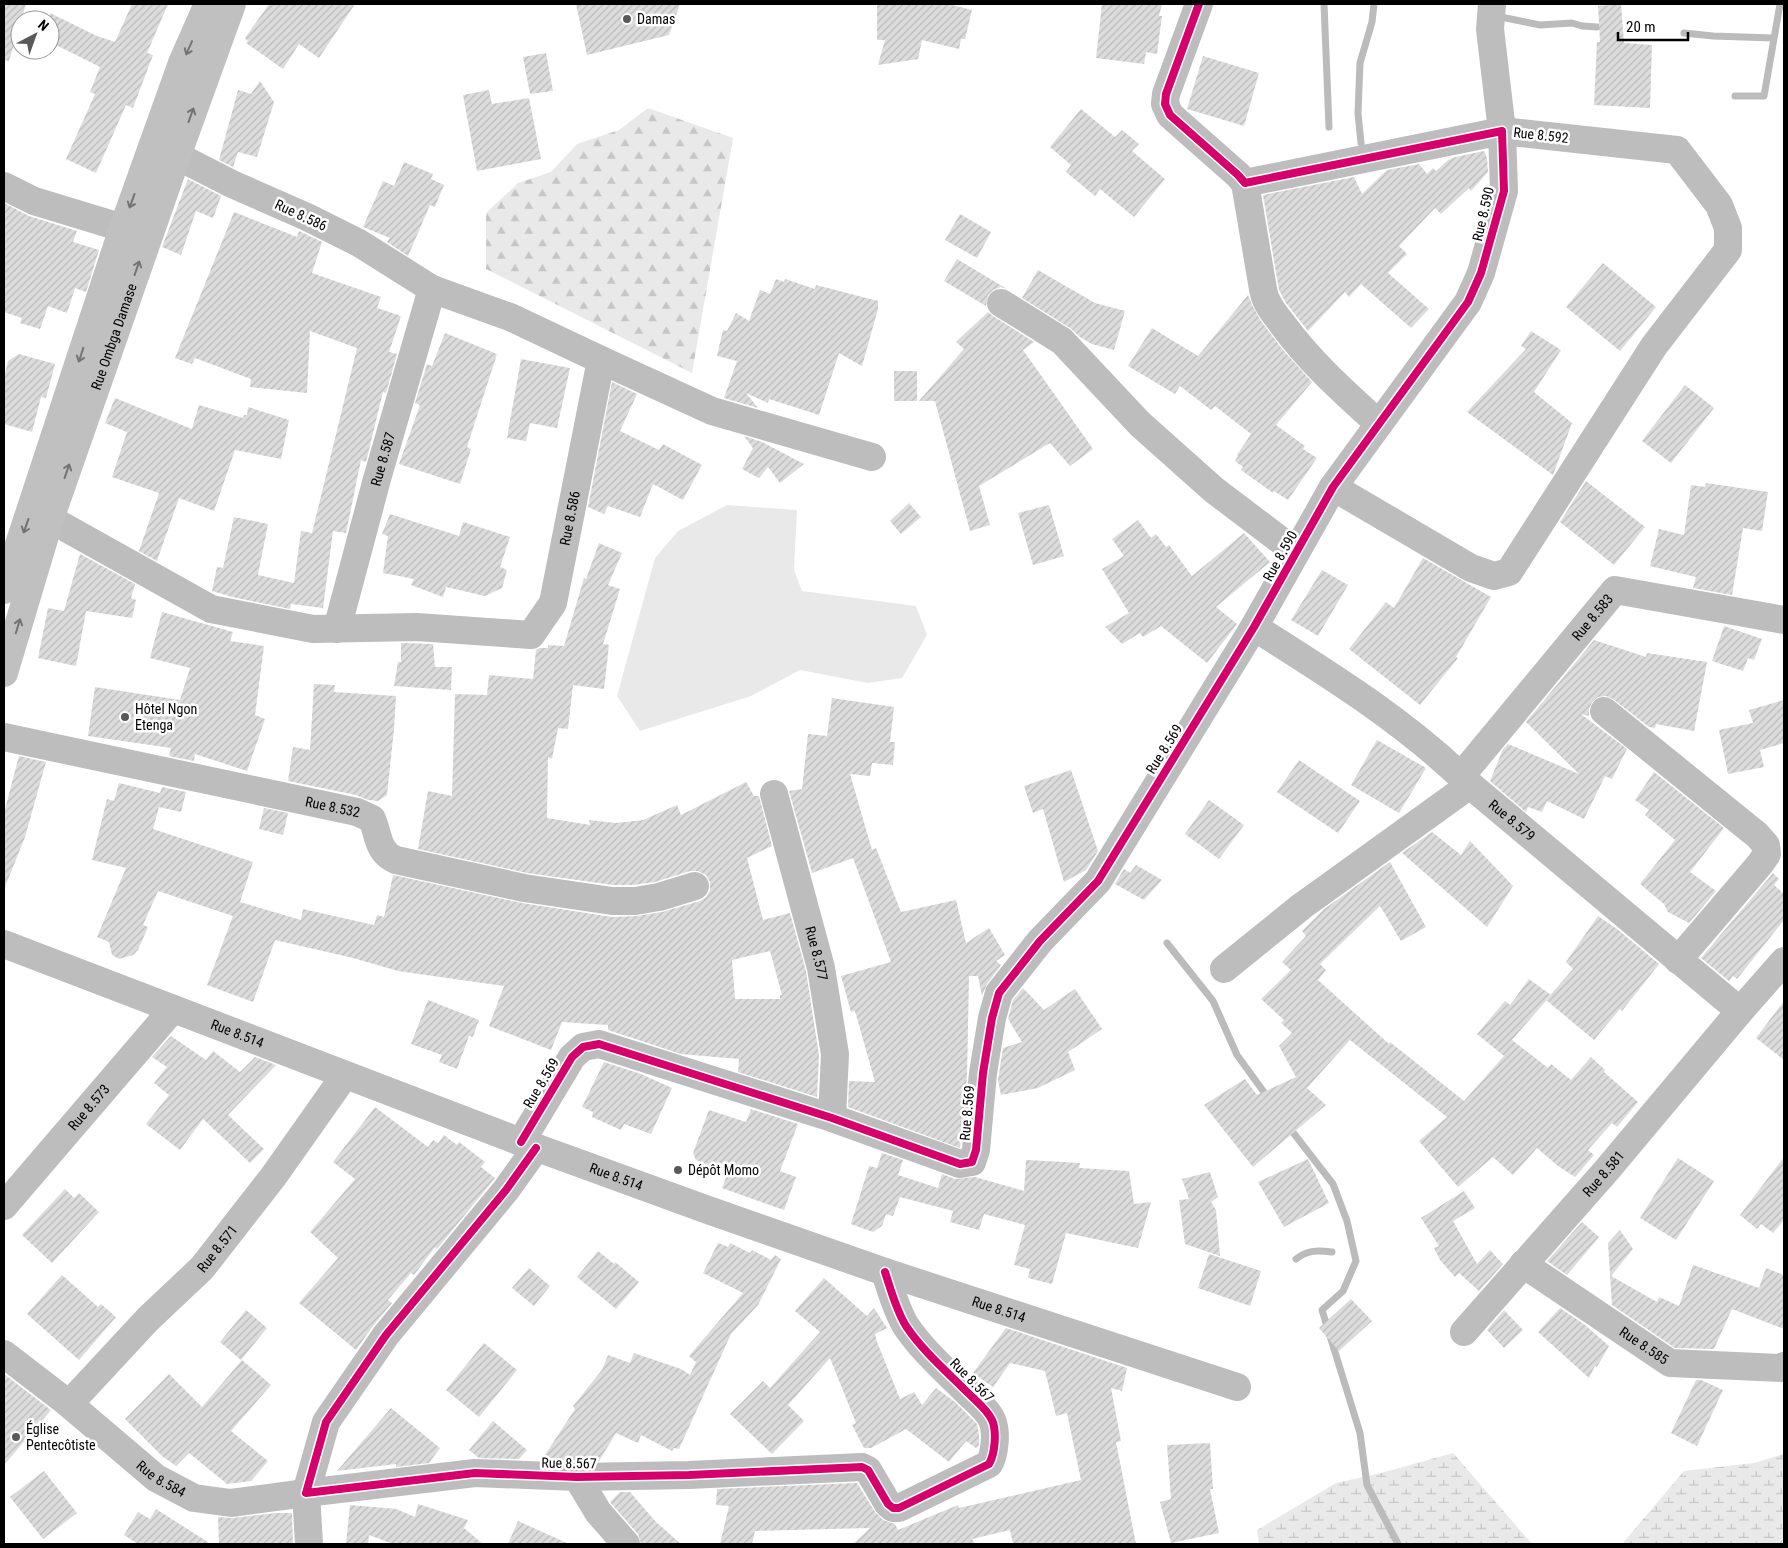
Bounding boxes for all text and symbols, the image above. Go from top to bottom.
north arrow [10,10,60,60]
scale bar [1618,10,1688,42]
place label: Damas [637,11,675,27]
marker: Damas [621,13,633,25]
text: N [35,16,52,34]
text: 20 m [1626,18,1656,36]
one-way arrow [183,40,193,55]
one-way arrow [187,108,196,123]
street label: Rue 8.592 [1513,124,1569,146]
street label: Rue 8.590 [1469,185,1497,243]
one-way arrow [127,192,136,208]
street label: Rue 8.586 [273,196,330,234]
one-way arrow [133,261,142,276]
street label: Rue Ombga Damase [88,281,140,392]
one-way arrow [76,347,86,363]
street label: Rue 8.587 [367,430,398,488]
one-way arrow [63,464,72,479]
street label: Rue 8.586 [557,489,583,547]
one-way arrow [20,518,30,534]
street label: Rue 8.590 [1260,528,1300,584]
street label: Rue 8.583 [1569,591,1616,644]
one-way arrow [13,619,23,635]
place label: Hôtel Ngon Etenga [135,701,197,733]
marker: Hôtel Ngon Etenga [119,711,131,723]
street label: Rue 8.569 [1143,721,1185,777]
street label: Rue 8.532 [304,793,361,820]
street label: Rue 8.579 [1486,796,1538,844]
street label: Rue 8.577 [802,924,831,982]
street label: Rue 8.514 [209,1016,266,1051]
street label: Rue 8.569 [520,1055,562,1111]
street label: Rue 8.573 [65,1081,113,1134]
street label: Rue 8.569 [957,1085,977,1141]
street label: Rue 8.581 [1579,1147,1628,1200]
street label: Rue 8.514 [588,1160,645,1194]
place label: Dépôt Momo [688,1162,759,1178]
marker: Dépôt Momo [672,1164,684,1176]
street label: Rue 8.571 [194,1222,241,1275]
street label: Rue 8.514 [970,1293,1028,1325]
street label: Rue 8.585 [1617,1323,1672,1368]
street label: Rue 8.567 [947,1355,997,1405]
place label: Église Pentecôtiste [26,1420,96,1453]
marker: Église Pentecôtiste [10,1431,22,1443]
street label: Rue 8.567 [541,1455,597,1471]
street label: Rue 8.584 [133,1457,189,1500]

